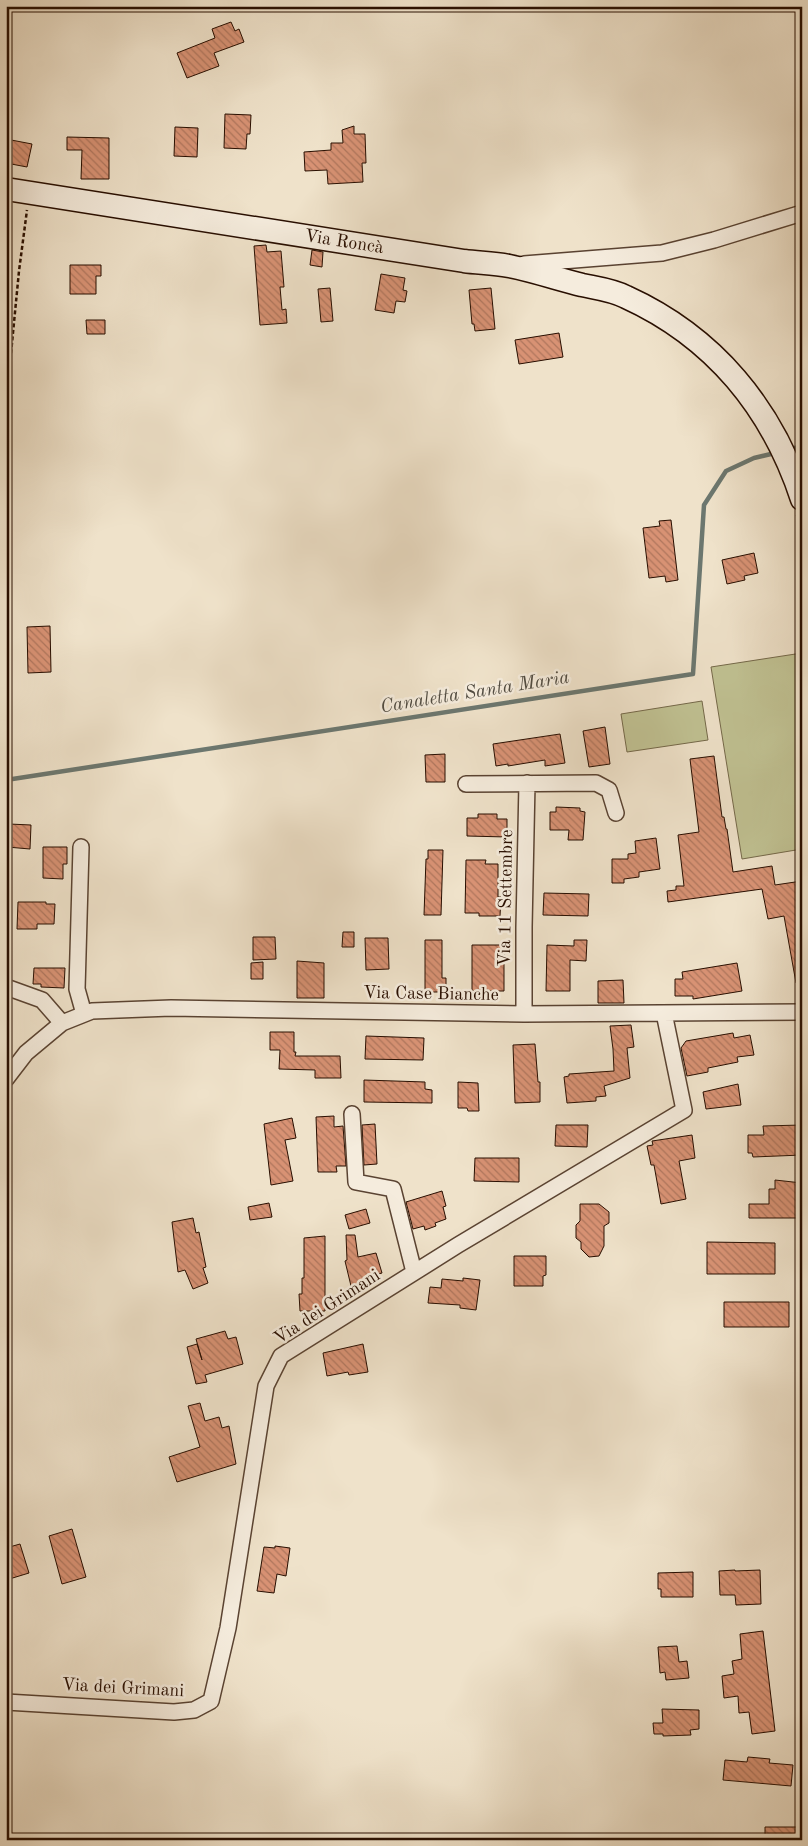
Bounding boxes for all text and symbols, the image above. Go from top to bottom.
street label: Via Roncà [303,227,385,257]
water label: Canaletta Santa Maria [379,669,571,717]
street label: Via 11 Settembre [496,829,516,967]
street label: Via Case Bianche [363,984,499,1004]
street label: Via dei Grimani [271,1266,383,1348]
street label: Via dei Grimani [61,1676,185,1700]

